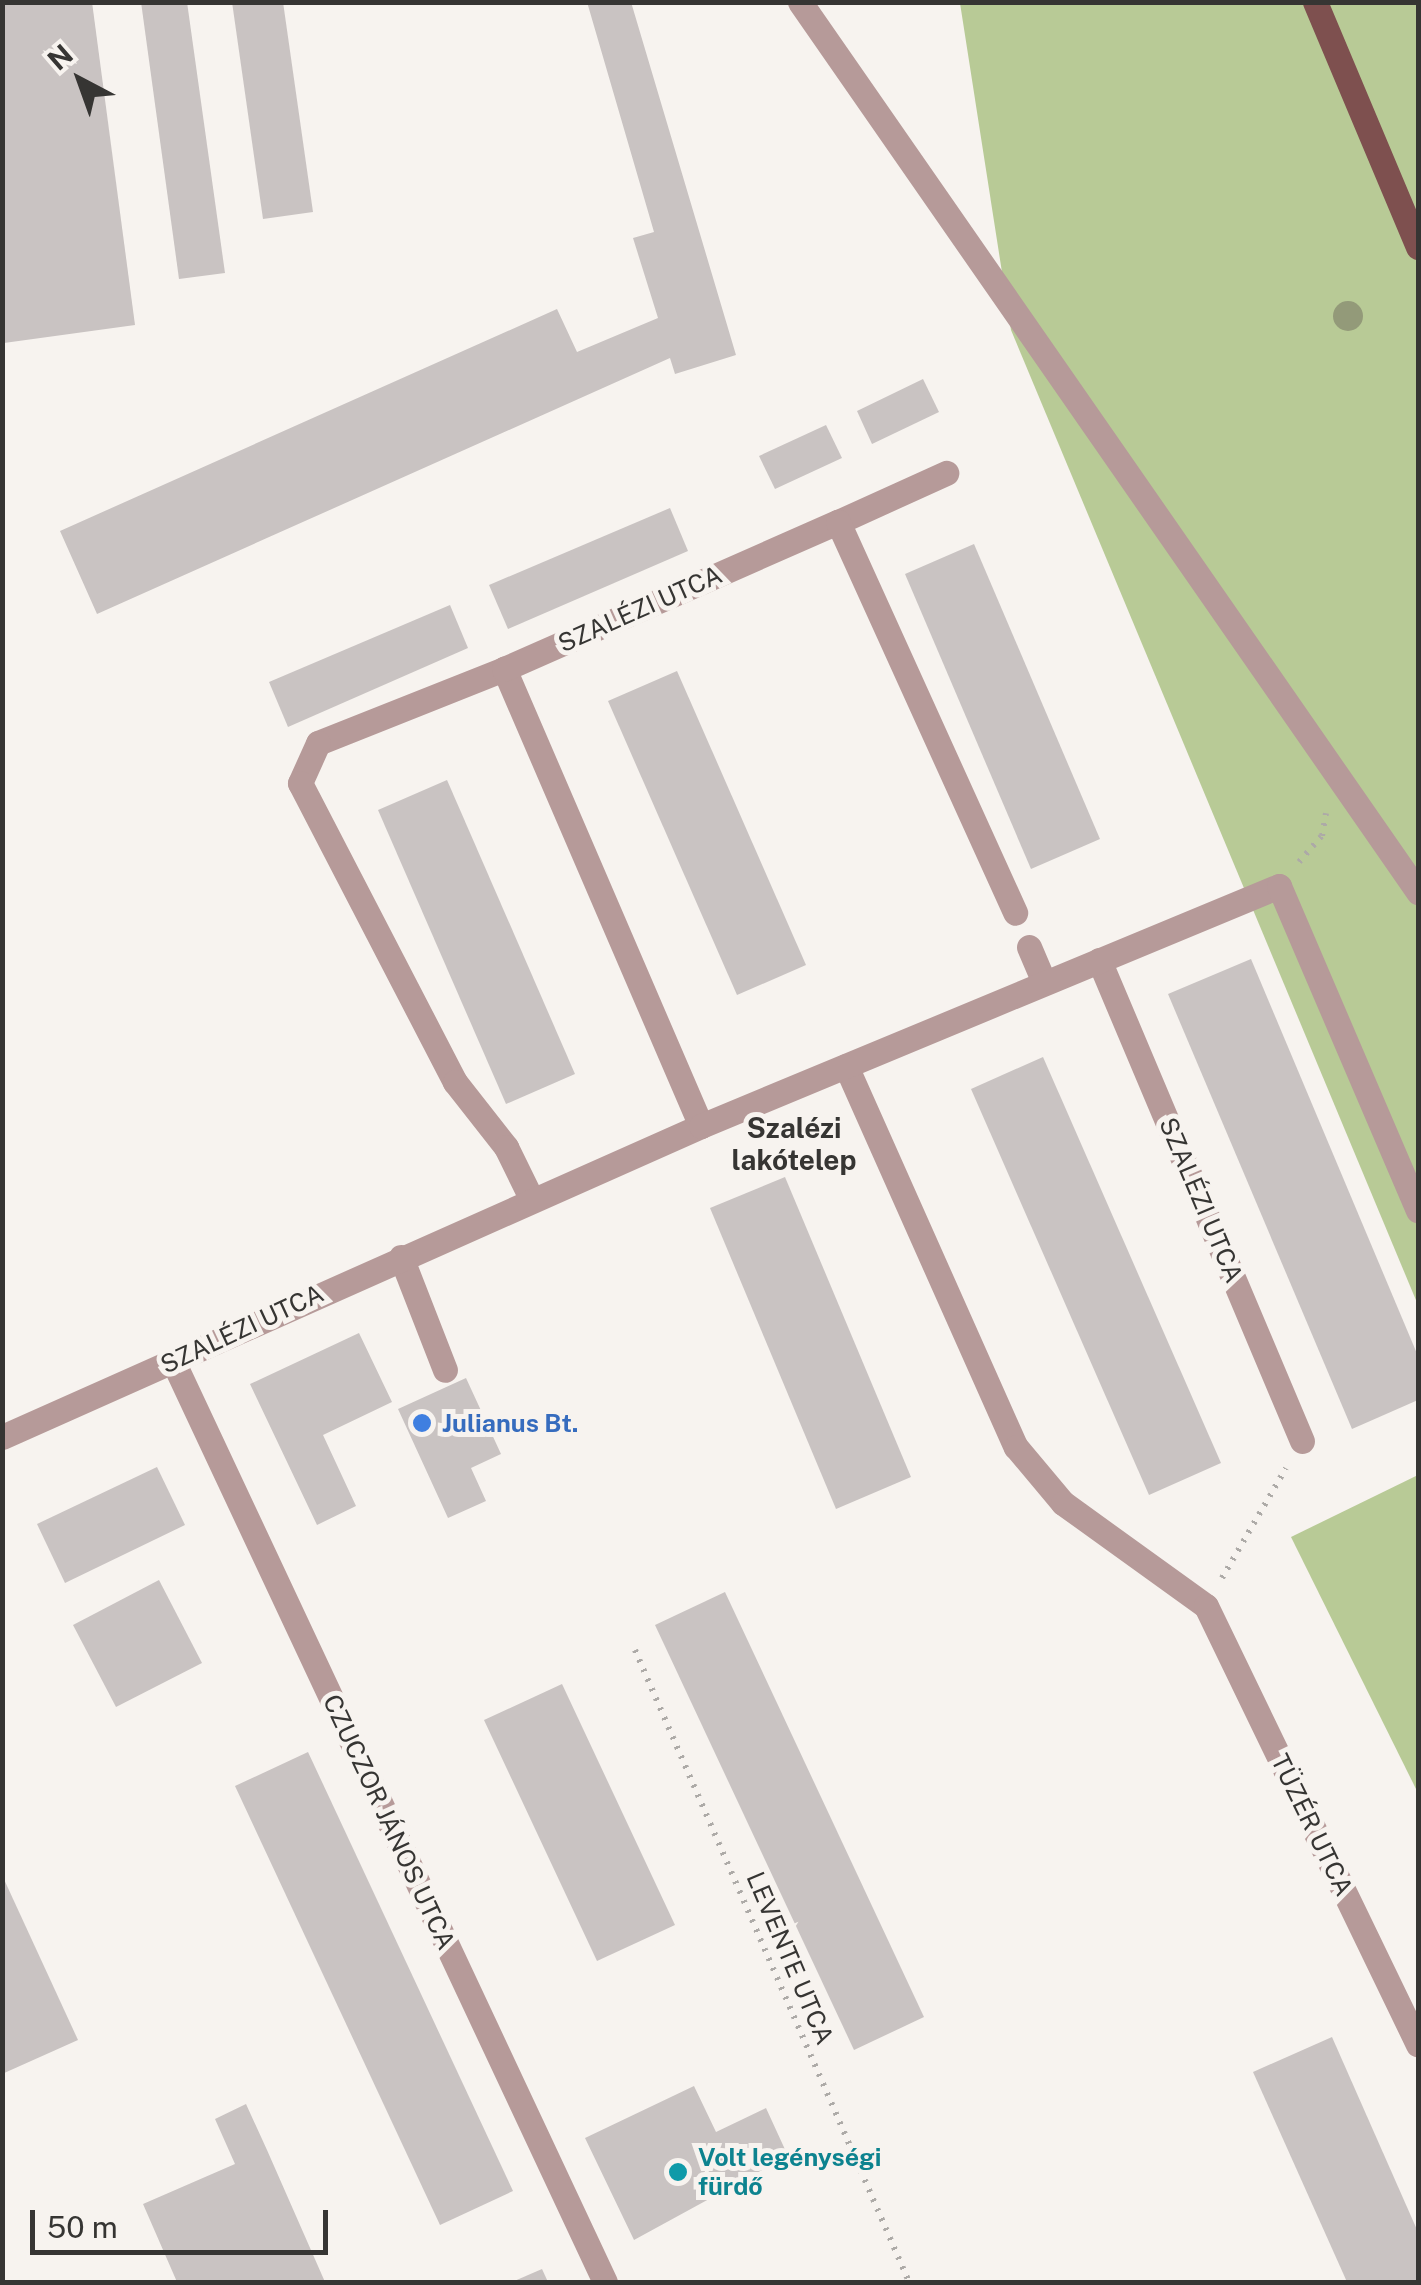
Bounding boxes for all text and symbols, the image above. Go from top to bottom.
north arrow [30,30,130,130]
text: N [41,37,79,77]
street label: SZALÉZI UTCA [553,559,727,659]
district label: Szalézi lakótelep [732,1111,856,1177]
street label: SZALÉZI UTCA [1153,1113,1249,1287]
street label: SZALÉZI UTCA [156,1278,328,1380]
place label: Julianus Bt. [442,1408,579,1438]
marker: Julianus Bt. [411,1412,433,1434]
street label: CZUCZOR JÁNOS UTCA [317,1690,461,1954]
street label: TÜZÉR UTCA [1265,1749,1359,1901]
street label: LEVENTE UTCA [740,1867,840,2049]
place label: Volt legénységi fürdő [698,2143,881,2202]
marker: Volt legénységi fürdő [667,2161,689,2183]
scale bar [35,2190,332,2252]
text: 50 m [47,2209,118,2245]

